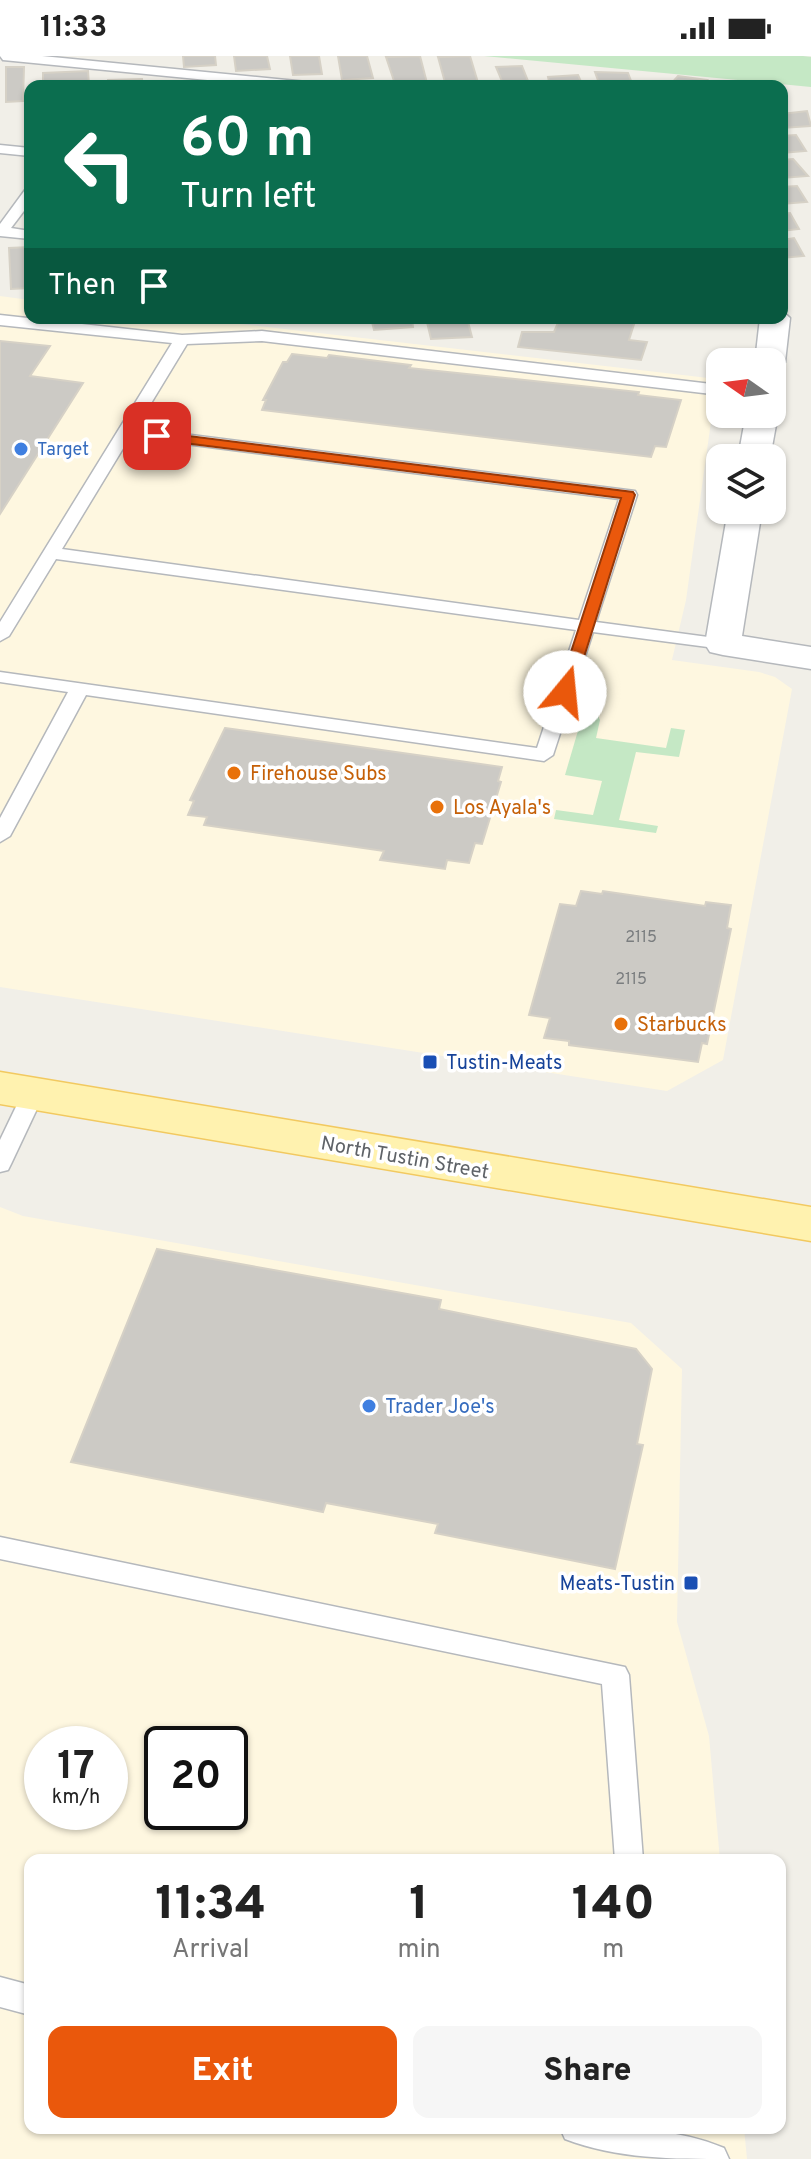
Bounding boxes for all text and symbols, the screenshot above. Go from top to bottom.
text: 11:33 [40,10,107,47]
text: 60 m [180,106,314,176]
icon: left [48,112,152,216]
text: Turn left [180,175,317,221]
icon: arrive [132,264,176,308]
text: Then [48,268,116,305]
north arrow [706,348,786,428]
map controls [706,348,786,524]
pin [123,402,191,470]
icon: arrive [135,414,179,458]
place label: Target [37,439,89,462]
marker: Target [12,440,30,458]
button: layers [706,444,786,524]
position arrow [523,650,607,734]
place label: Firehouse Subs [250,762,387,788]
marker: Firehouse Subs [225,764,243,782]
place label: Los Ayala's [453,796,551,822]
marker: Los Ayala's [428,798,446,816]
house number: 2115 [625,928,657,948]
house number: 2115 [615,970,647,990]
place label: Starbucks [637,1013,727,1039]
marker: Starbucks [612,1015,630,1033]
place label: Tustin-Meats [446,1051,562,1077]
marker: Tustin-Meats [421,1053,439,1071]
street label: North Tustin Street [319,1131,491,1187]
place label: Trader Joe's [385,1395,495,1421]
marker: Trader Joe's [360,1397,378,1415]
place label: Meats-Tustin [559,1572,675,1598]
marker: Meats-Tustin [682,1574,700,1592]
speed limit sign: 20 [144,1726,248,1830]
text: 17 [57,1743,95,1793]
text: km/h [52,1785,100,1811]
text: 11:34 [155,1876,266,1936]
text: 1 [409,1876,429,1936]
text: 140 [572,1876,655,1936]
text: Arrival [172,1934,249,1967]
text: min [397,1934,441,1967]
text: m [602,1934,624,1967]
button: Exit [48,2026,397,2118]
button: Share [413,2026,762,2118]

